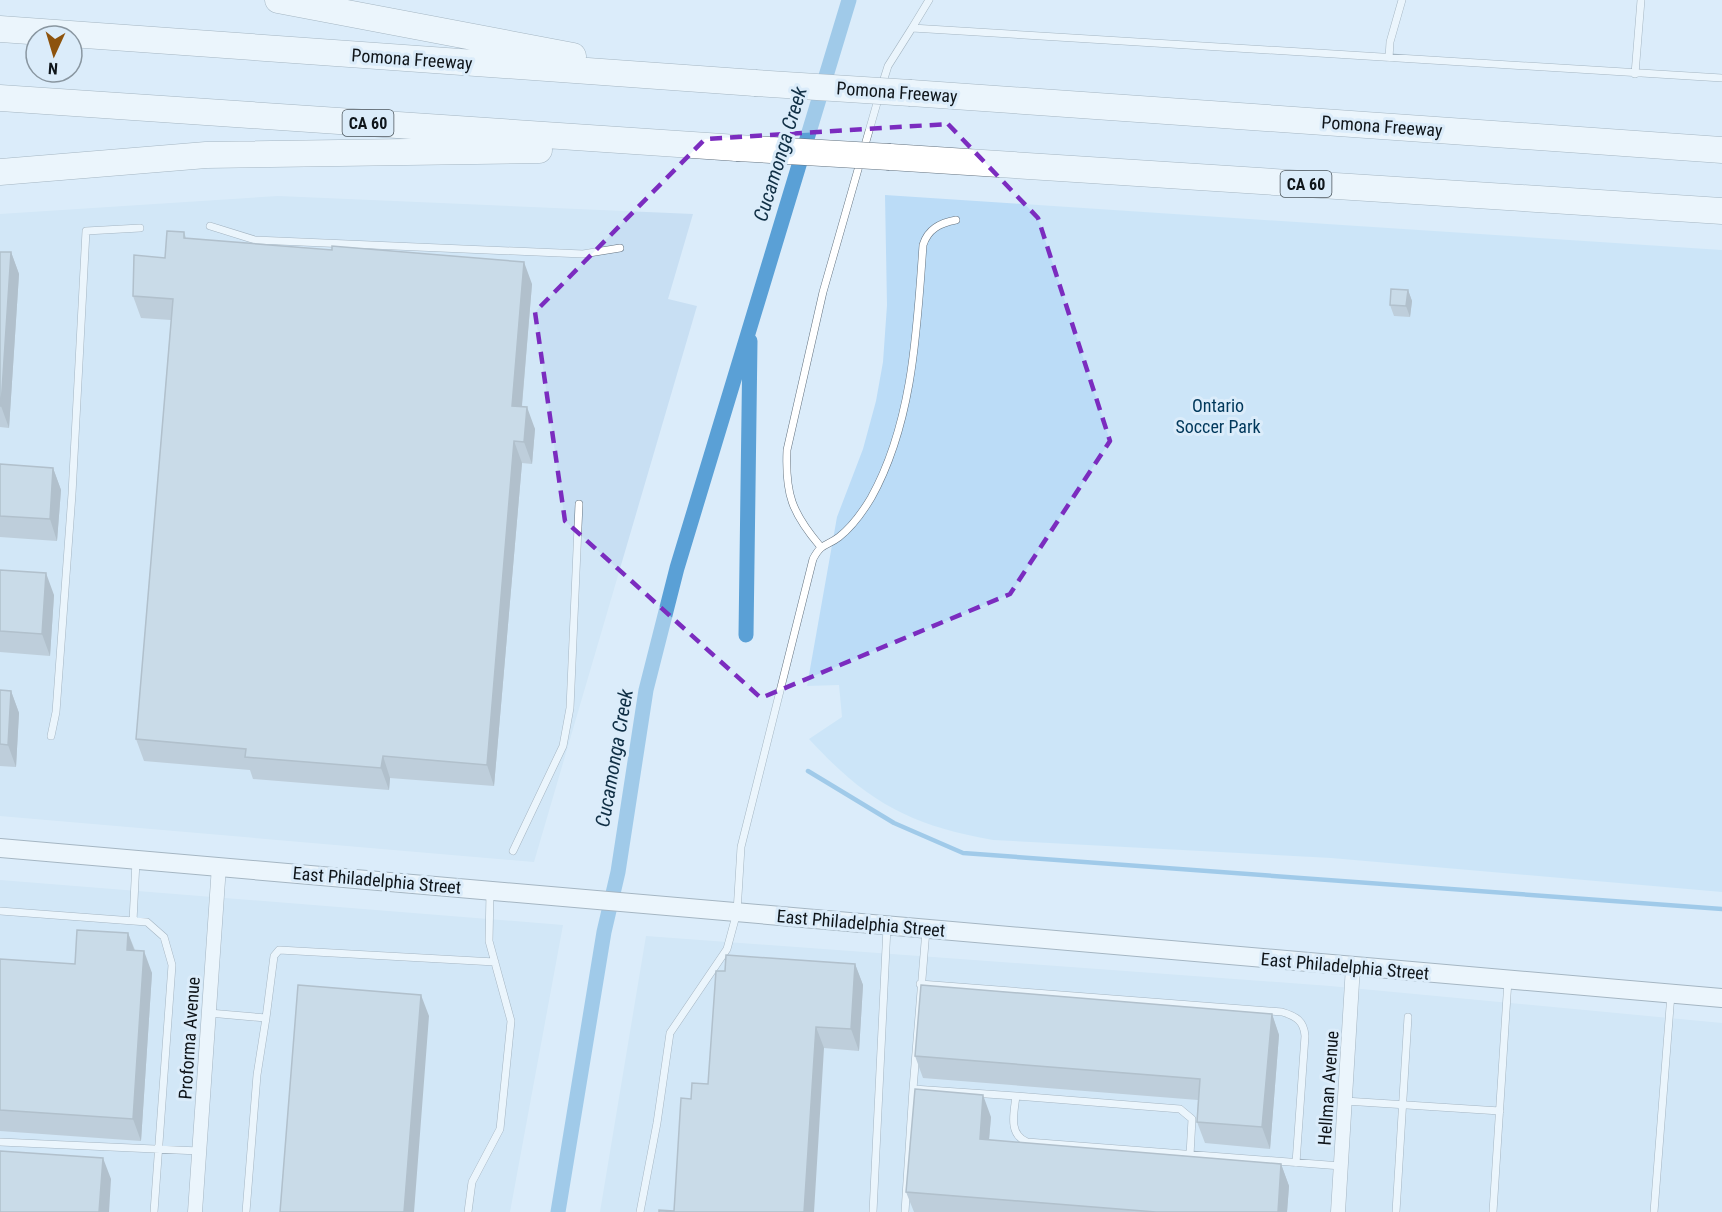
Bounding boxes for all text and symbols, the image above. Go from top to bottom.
north arrow [24,24,84,84]
street label: Pomona Freeway [351,44,474,74]
text: N [47,59,59,78]
street label: Pomona Freeway [836,77,959,107]
water label: Cucamonga Creek [748,83,812,224]
road number: CA 60 [342,110,394,136]
street label: Pomona Freeway [1321,111,1444,141]
road number: CA 60 [1280,171,1332,197]
park label: Ontario Soccer Park [1175,395,1261,437]
water label: Cucamonga Creek [590,686,638,829]
street label: East Philadelphia Street [292,862,462,898]
street label: East Philadelphia Street [776,905,946,941]
street label: East Philadelphia Street [1260,948,1430,984]
street label: Proforma Avenue [174,976,204,1100]
street label: Hellman Avenue [1314,1030,1342,1146]

